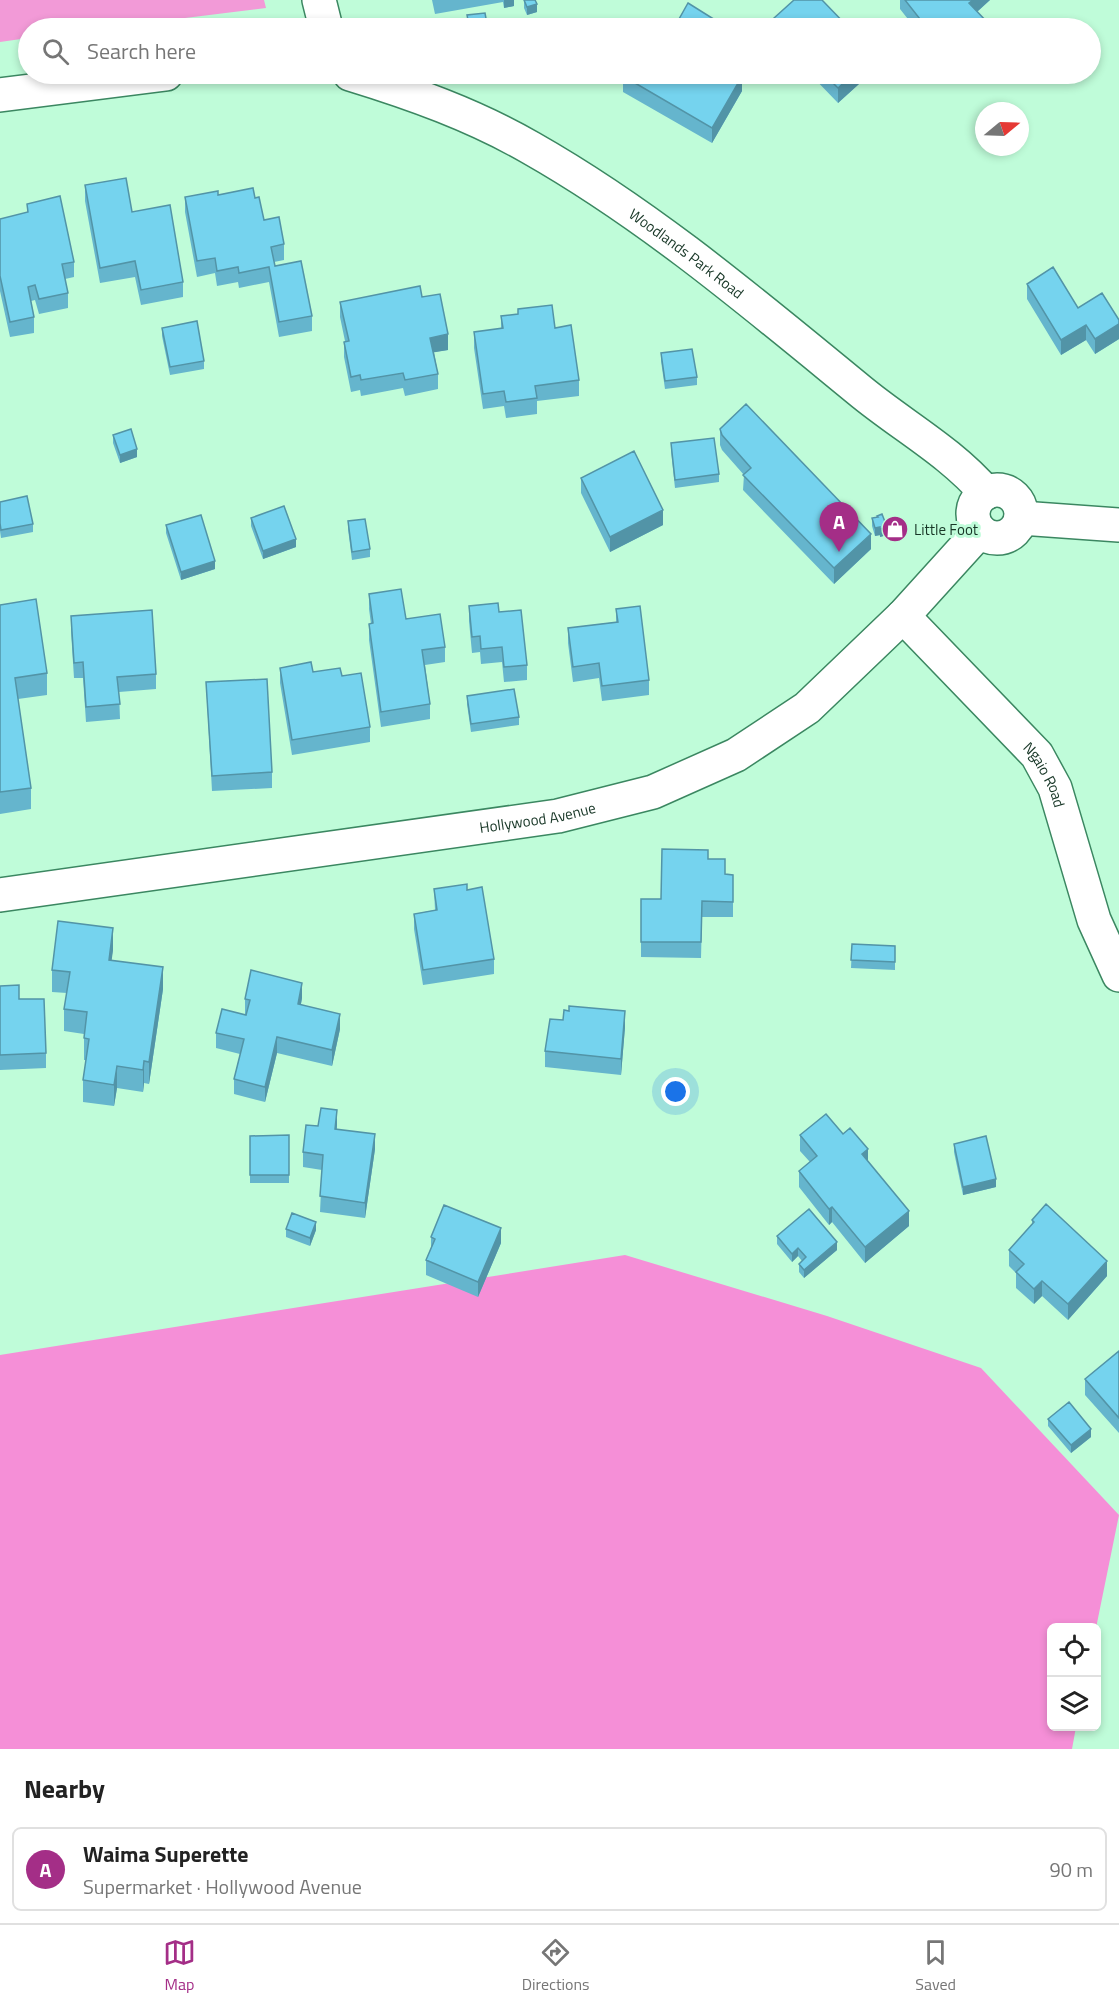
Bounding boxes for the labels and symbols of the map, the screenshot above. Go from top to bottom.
north arrow [975,102,1029,156]
street label: Woodlands Park Road [625,202,749,304]
pin: A [820,502,858,552]
shop icon: Little Foot [880,514,910,544]
place label: Little Foot [914,518,979,541]
street label: Ngaio Road [1018,736,1072,810]
street label: Hollywood Avenue [478,795,598,839]
your location [661,1077,690,1106]

